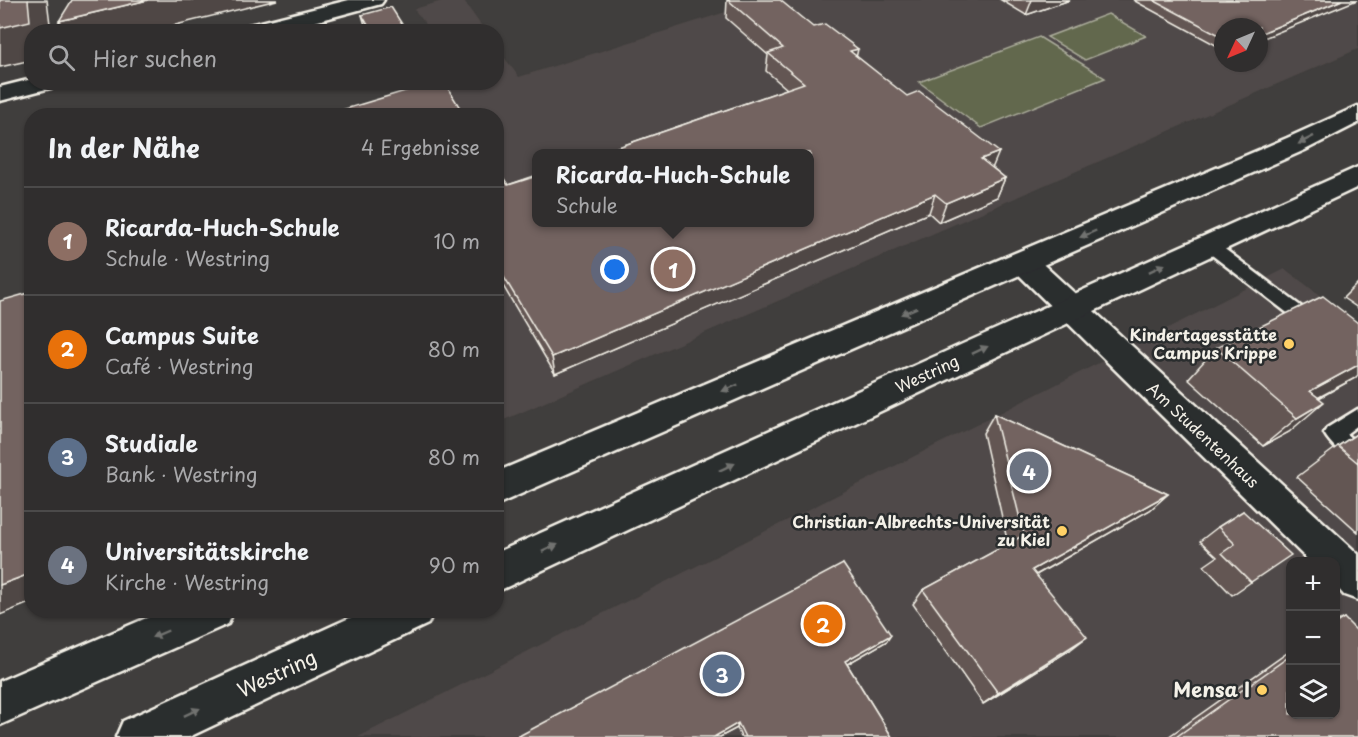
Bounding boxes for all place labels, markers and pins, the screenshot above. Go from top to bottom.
pin: 1 [654,246,692,292]
place label: Kindertagesstätte Campus Krippe [1130,322,1277,364]
marker: Kindertagesstätte Campus Krippe [1282,337,1296,351]
pin: 4 [1010,448,1048,494]
place label: Christian-Albrechts-Universität zu Kiel [792,509,1050,551]
marker: Christian-Albrechts-Universität zu Kiel [1055,524,1069,538]
pin: 2 [804,602,842,646]
pin: 3 [702,652,742,696]
place label: Mensa I [1173,674,1250,704]
marker: Mensa I [1255,683,1269,697]

